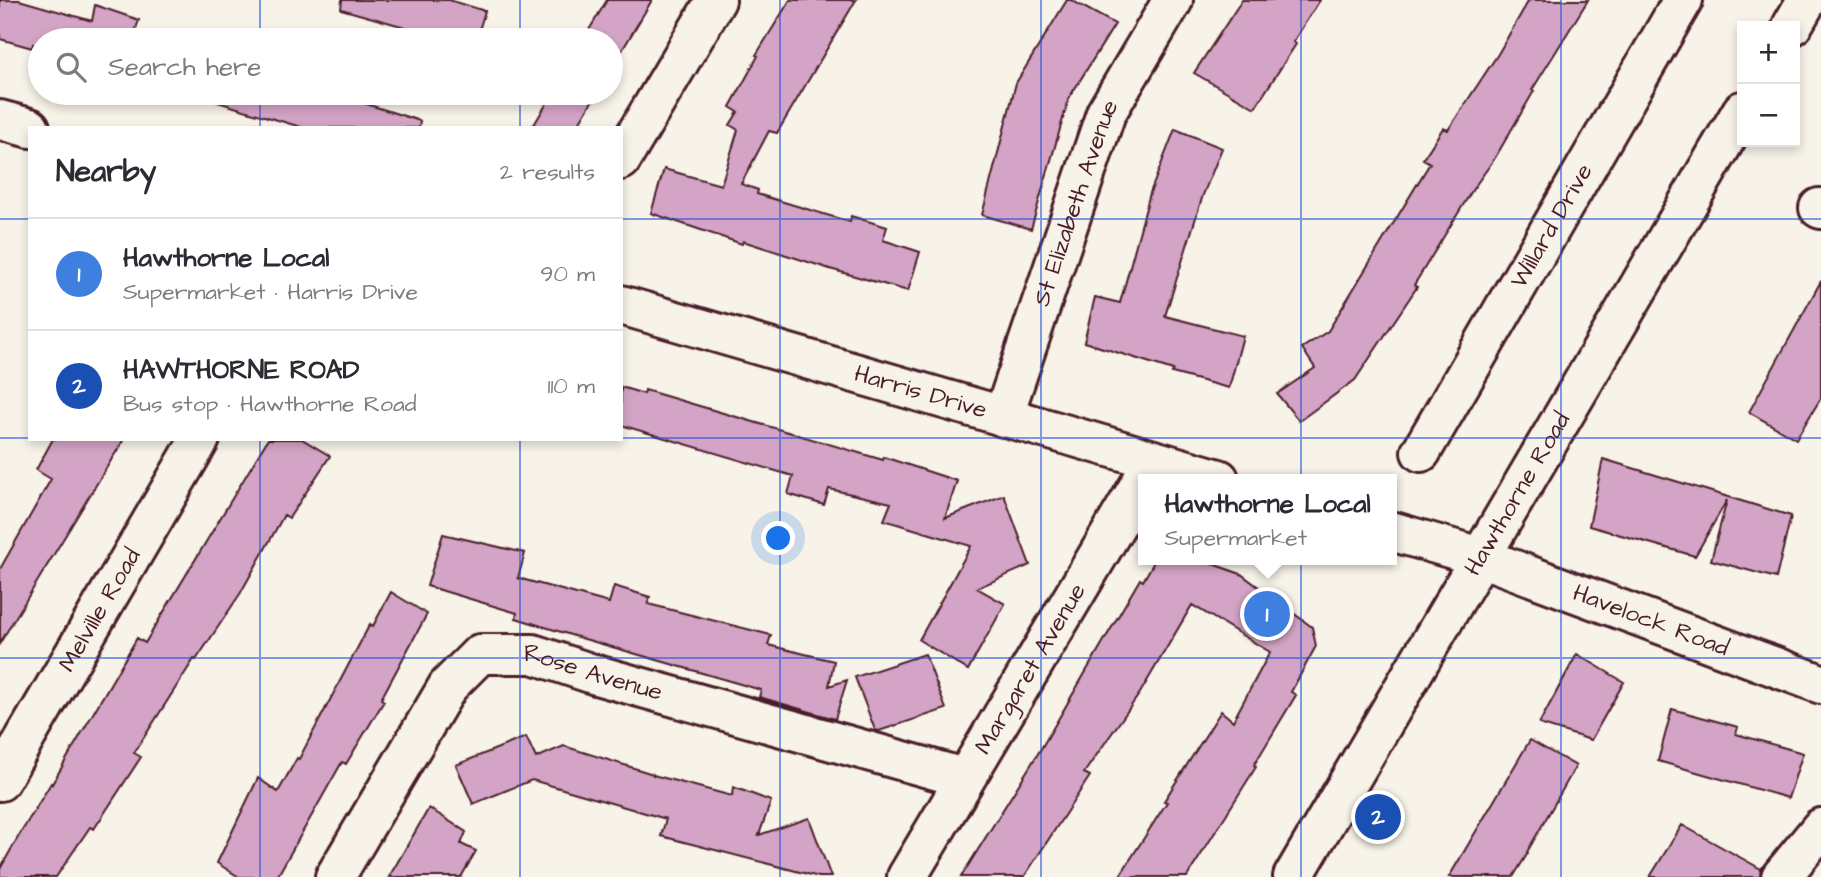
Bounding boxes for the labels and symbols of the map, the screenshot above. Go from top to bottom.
street label: St Elizabeth Avenue [1025,93,1127,311]
street label: Willard Drive [1502,157,1601,295]
street label: Harris Drive [850,357,991,428]
street label: Hawthorne Road [1456,406,1579,582]
your location [761,521,795,555]
street label: Melville Road [50,542,149,678]
street label: Havelock Road [1568,576,1734,665]
street label: Margaret Avenue [967,577,1095,761]
pin: 1 [1244,588,1290,640]
street label: Rose Avenue [524,637,666,710]
pin: 2 [1355,791,1401,843]

